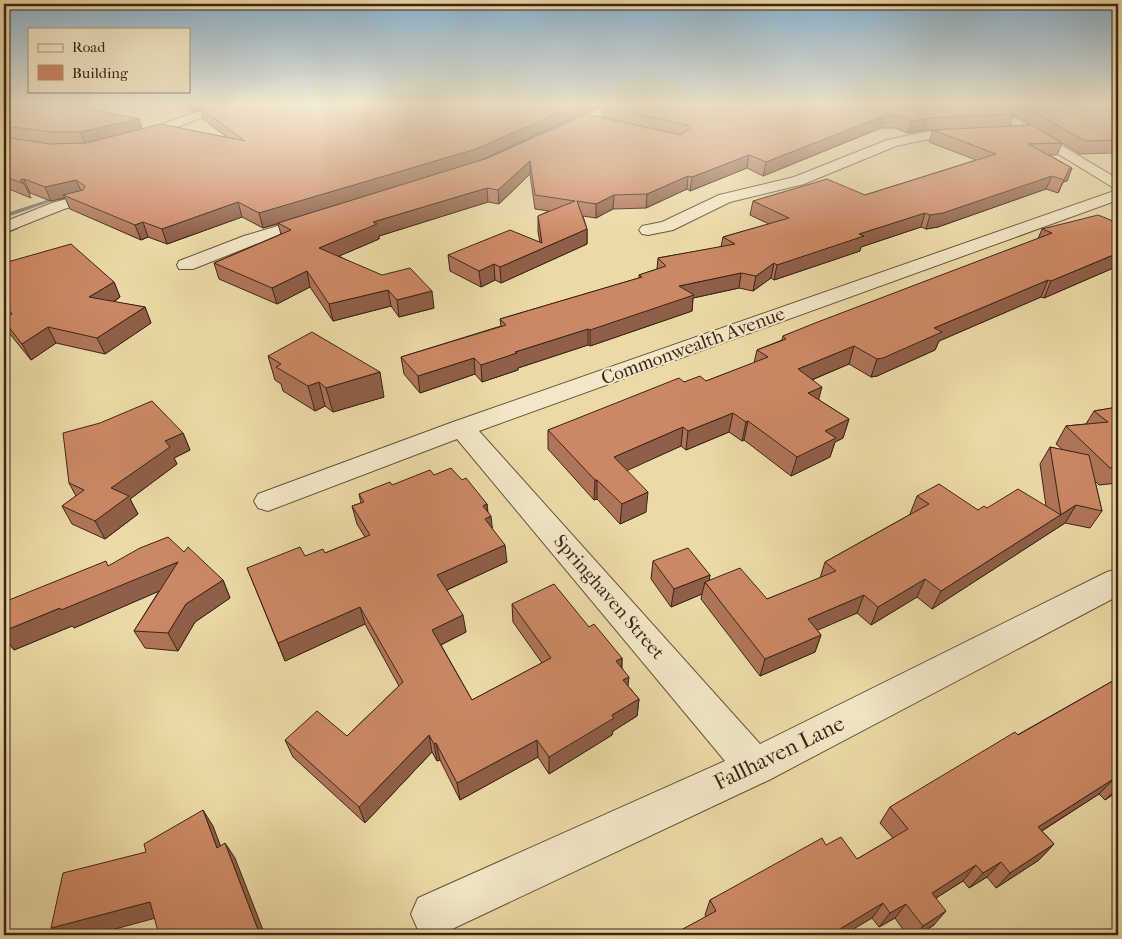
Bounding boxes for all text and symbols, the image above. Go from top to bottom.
legend [28,28,190,92]
text: Road [72,38,106,56]
text: Building [72,64,129,82]
street label: Commonwealth Avenue [598,302,788,390]
street label: Springhaven Street [549,530,669,664]
street label: Fallhaven Lane [709,710,849,796]

